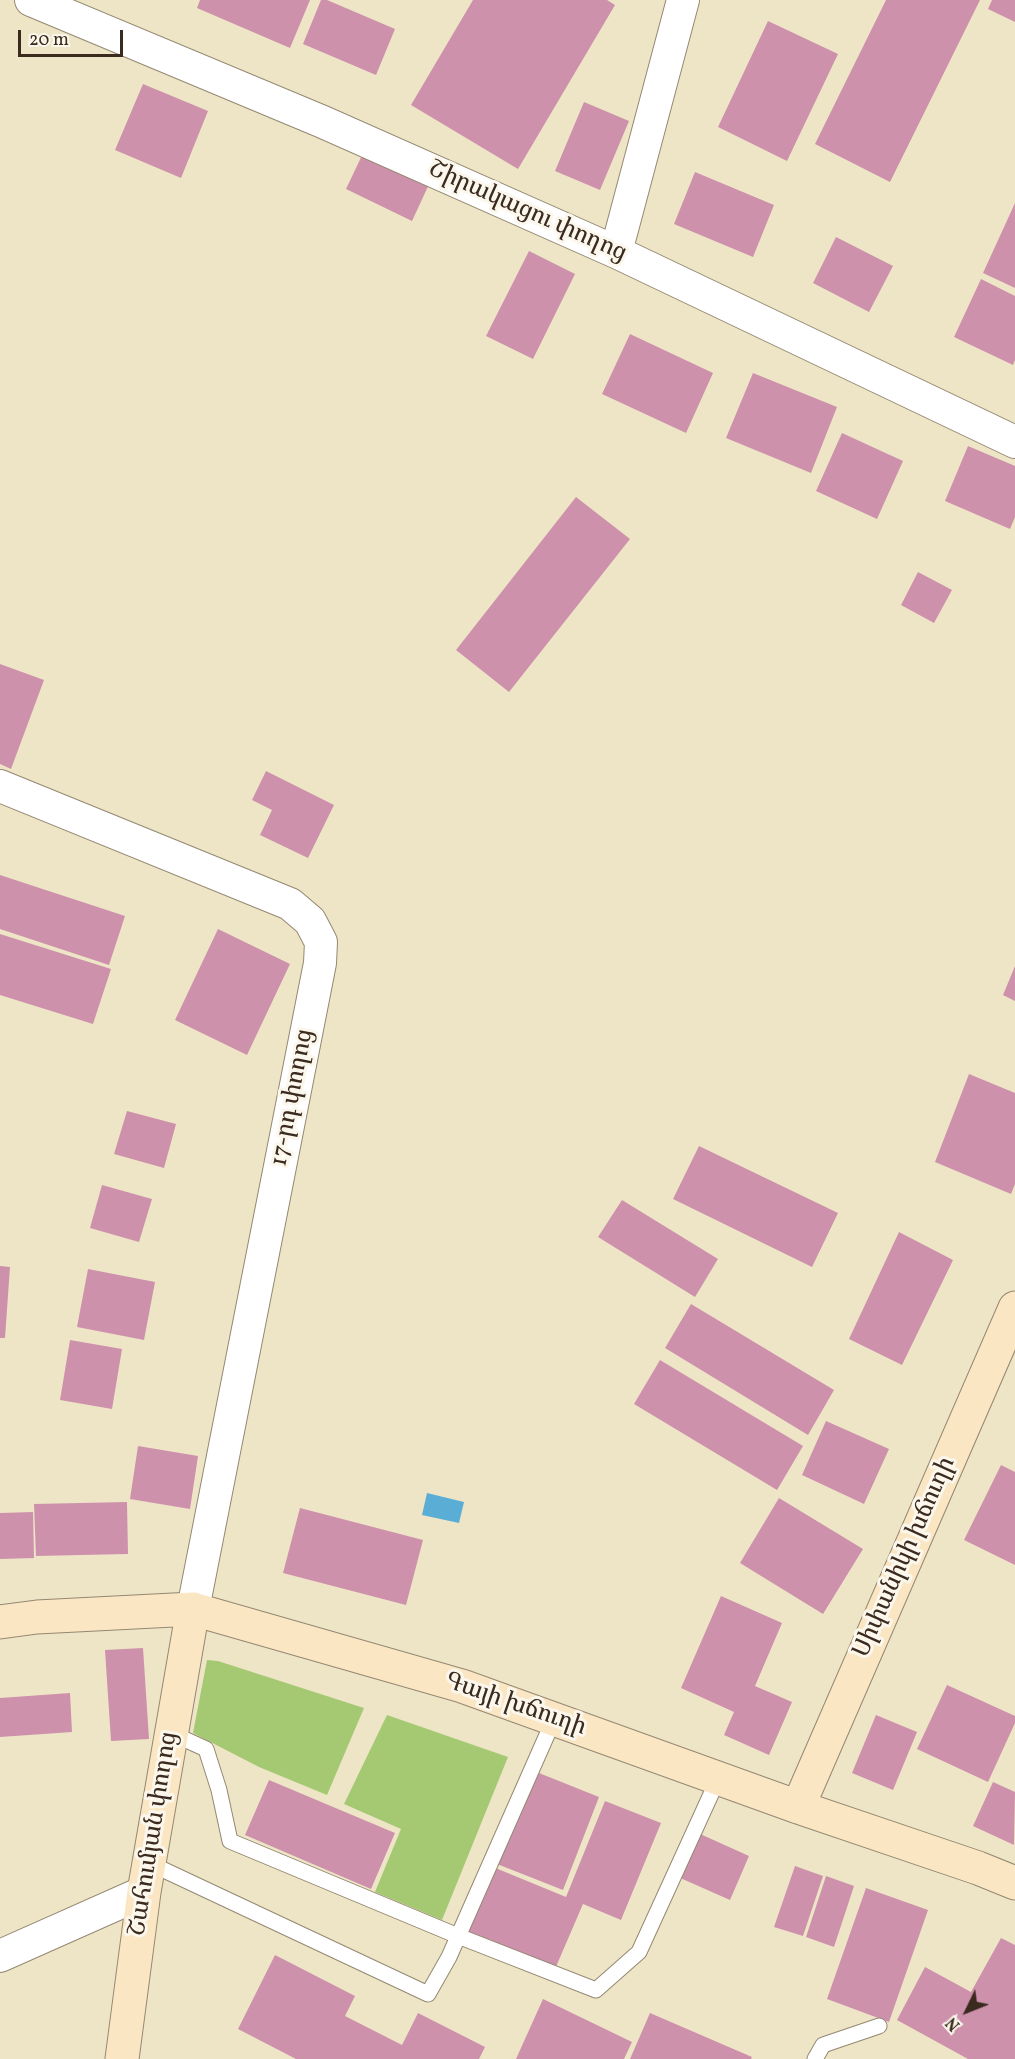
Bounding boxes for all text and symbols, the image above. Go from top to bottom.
scale bar [21,18,126,56]
text: 20 m [29,28,69,53]
street label: Շիրակացու փողոց [423,156,631,270]
street label: 17-րդ փողոց [267,1027,321,1169]
street label: Սիփանիկի խճուղի [849,1453,963,1663]
street label: Գայի խճուղի [441,1668,589,1744]
street label: Շահումյան փողոց [125,1730,185,1938]
north arrow [937,1981,997,2041]
text: N [942,2012,966,2035]

